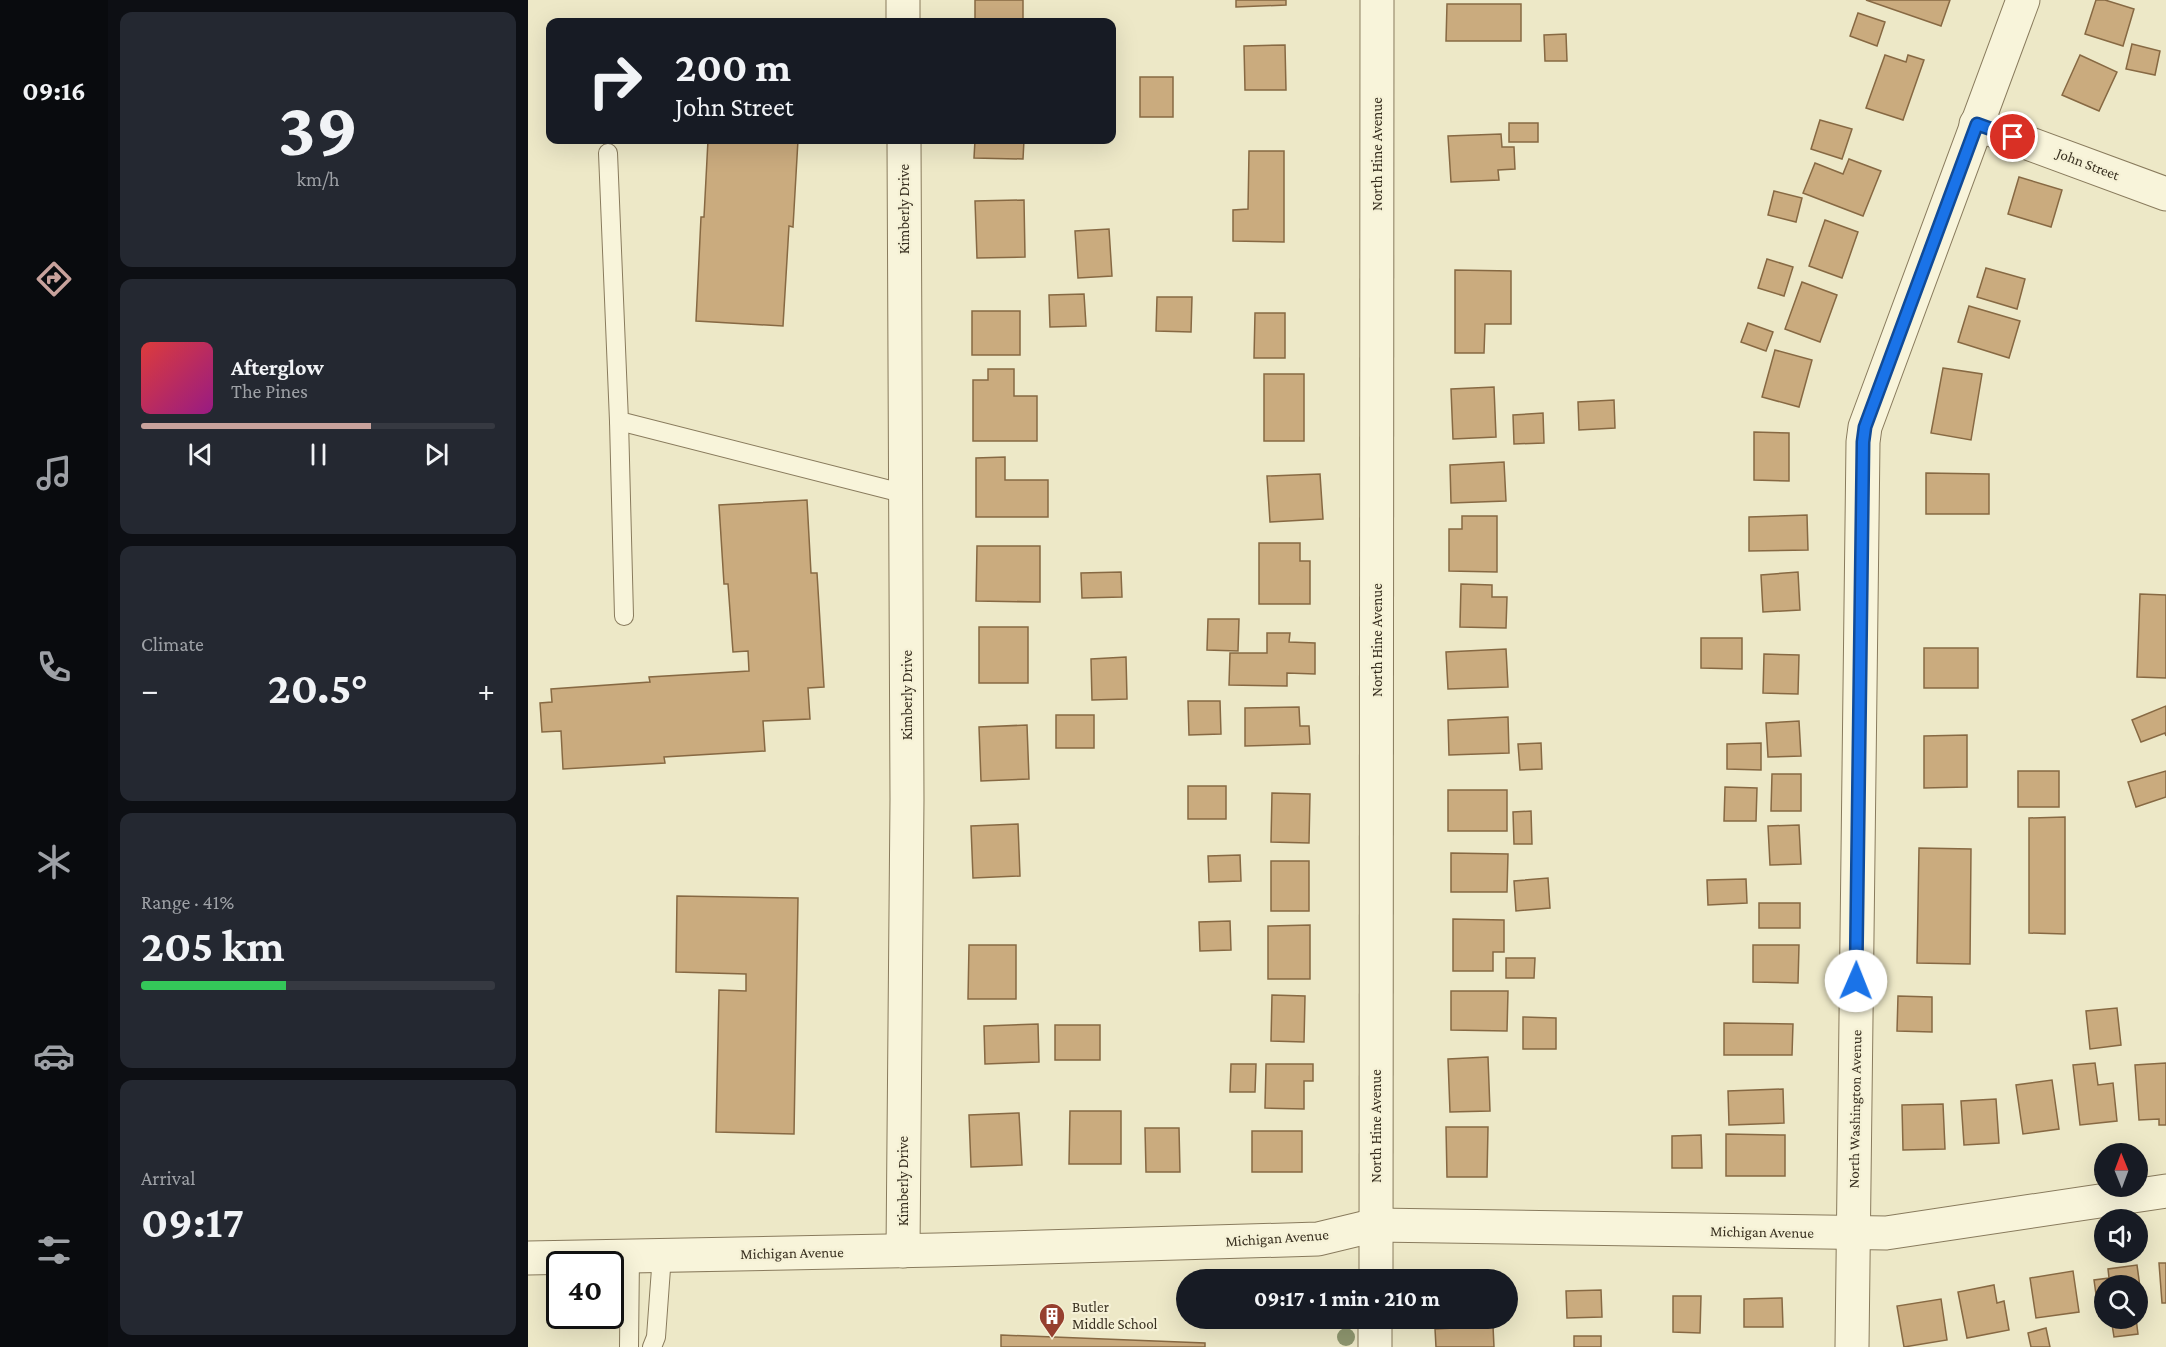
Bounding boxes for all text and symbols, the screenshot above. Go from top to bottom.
icon: right [576,42,654,120]
text: 200 m [675,43,791,90]
text: 09:16 [22,76,86,106]
text: 39 [278,85,358,172]
text: John Street [675,92,794,122]
street label: North Hine Avenue [1369,97,1385,211]
pin [1987,111,2038,162]
icon: arrive [1996,120,2029,153]
street label: John Street [2052,144,2123,185]
street label: Kimberly Drive [896,163,913,254]
text: km/h [296,168,340,190]
icon: directions [33,258,75,300]
text: Afterglow [231,355,324,380]
text: The Pines [231,380,308,402]
icon: previous [184,438,217,471]
icon: pause [302,438,335,471]
icon: next [420,438,453,471]
icon: music [33,452,75,494]
street label: North Hine Avenue [1369,583,1385,697]
text: Climate [141,633,204,655]
icon: phone [33,646,75,688]
street label: Kimberly Drive [899,649,916,740]
text: 20.5° [268,663,368,713]
text: − [141,671,158,708]
text: + [478,671,495,708]
icon: climate [33,841,75,883]
text: Range · 41% [141,891,234,913]
text: 205 km [141,921,285,971]
position arrow [1824,949,1888,1013]
street label: North Washington Avenue [1846,1029,1865,1189]
icon: car [33,1035,75,1077]
street label: North Hine Avenue [1368,1069,1384,1183]
street label: Kimberly Drive [895,1135,912,1226]
north arrow [2094,1143,2148,1197]
map controls [2094,1143,2148,1329]
text: Arrival [141,1167,195,1189]
text: 09:17 [141,1197,244,1247]
button: sound [2094,1209,2148,1263]
street label: Michigan Avenue [1710,1223,1814,1242]
street label: Michigan Avenue [1225,1226,1330,1251]
icon: filters [33,1229,75,1271]
street label: Michigan Avenue [740,1244,844,1263]
speed limit sign: 40 [546,1251,624,1329]
button: search [2094,1275,2148,1329]
text: 09:17 · 1 min · 210 m [1254,1286,1440,1311]
place label: Butler Middle School [1072,1299,1158,1332]
building icon: Butler Middle School [1037,1301,1067,1339]

